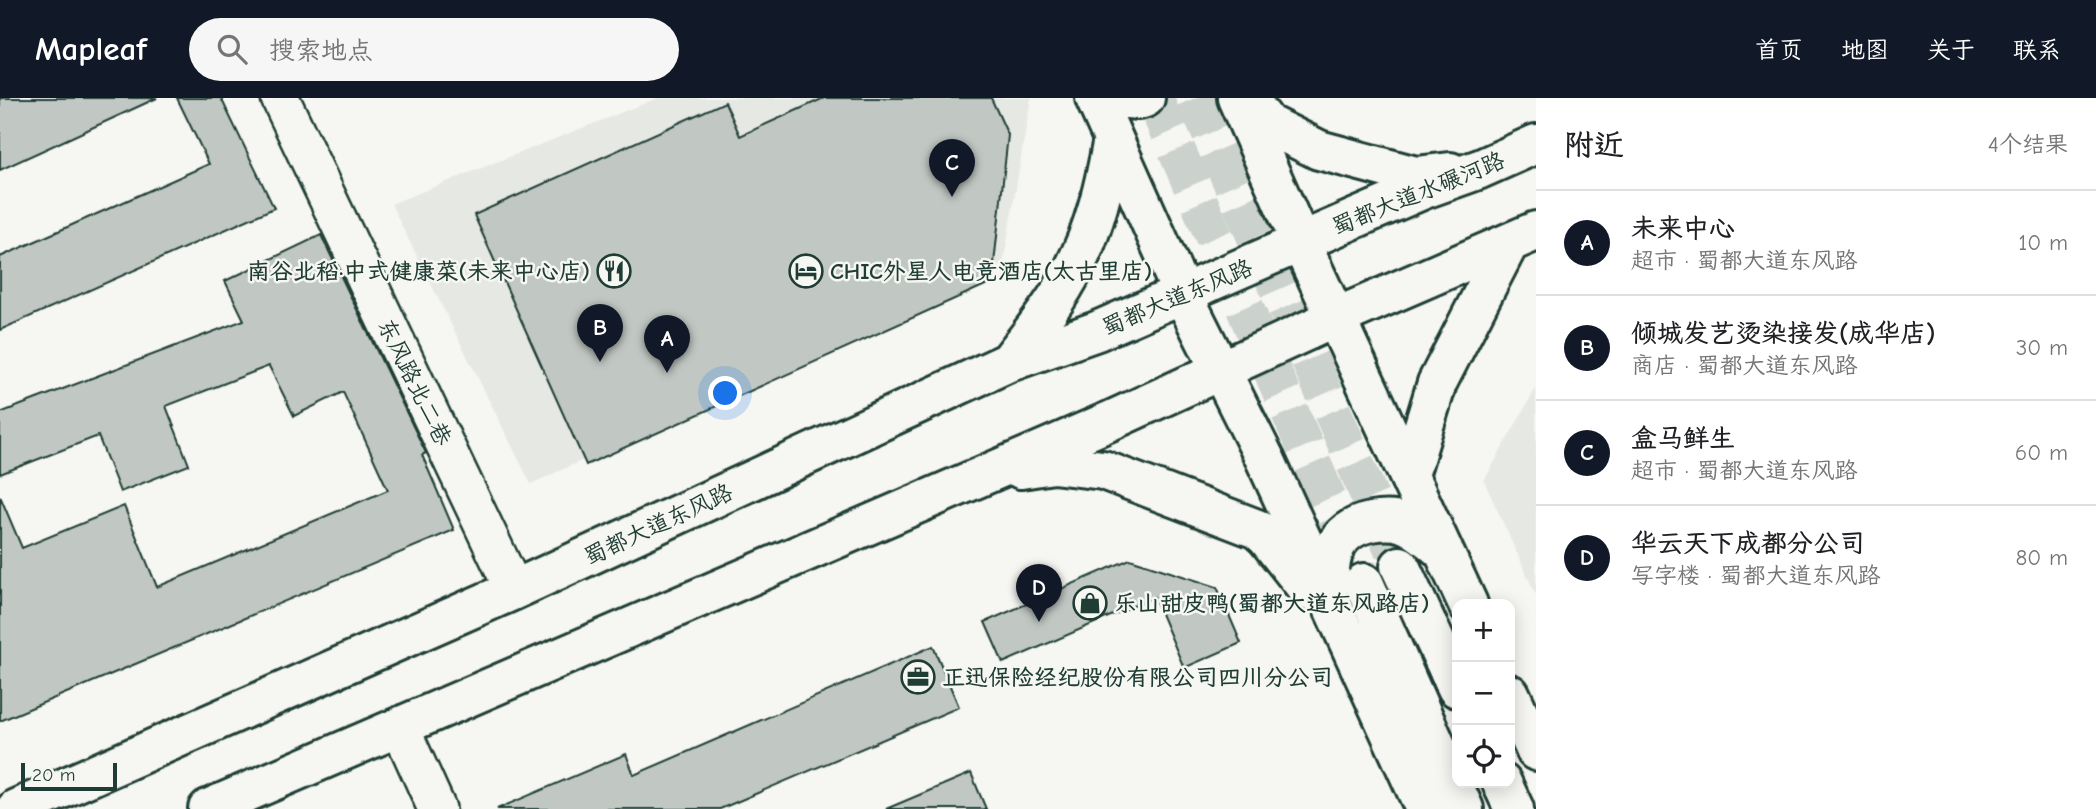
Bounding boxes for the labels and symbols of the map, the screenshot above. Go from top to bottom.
pin: C [929,139,975,197]
street label: 蜀都大道水碾河路 [1328,146,1509,240]
restaurant icon: 南谷北稻·中式健康菜(未来中心店) [595,252,633,290]
hotel icon: CHIC外星人电竞酒店(太古里店) [787,252,825,290]
street label: 蜀都大道东风路 [1098,254,1257,341]
place label: 南谷北稻·中式健康菜(未来中心店) [247,258,590,285]
place label: CHIC外星人电竞酒店(太古里店) [830,258,1152,285]
pin: B [577,304,623,362]
street label: 东风路北二巷 [372,314,457,451]
pin: A [644,315,690,373]
your location [708,376,742,410]
street label: 蜀都大道东风路 [580,478,737,571]
pin: D [1016,564,1062,622]
shop icon: 乐山甜皮鸭(蜀都大道东风路店) [1071,584,1109,622]
place label: 乐山甜皮鸭(蜀都大道东风路店) [1114,590,1429,617]
office icon: 正迅保险经纪股份有限公司四川分公司 [899,658,937,696]
place label: 正迅保险经纪股份有限公司四川分公司 [942,664,1333,691]
scale bar [21,760,117,792]

